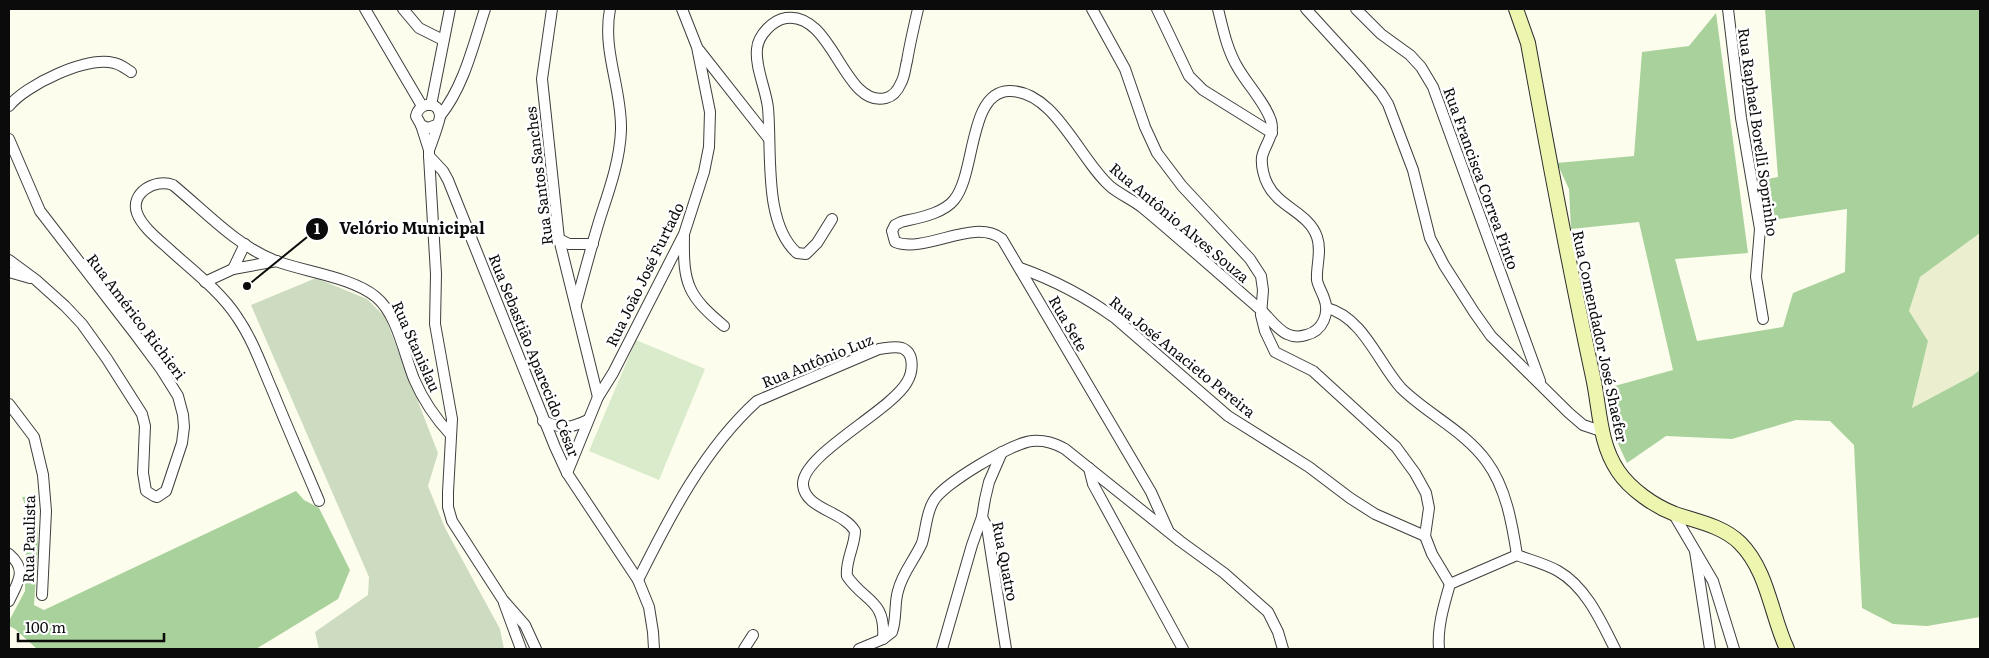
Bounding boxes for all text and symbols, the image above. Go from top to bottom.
street label: Rua Raphael Borelli Soprinho [1733,26,1785,238]
street label: Rua Francisca Correa Pinto [1438,84,1526,273]
street label: Rua Santos Sanches [518,105,558,247]
street label: Rua Antônio Alves Souza [1105,157,1256,288]
street label: Rua João José Furtado [599,198,689,350]
callout: Velório Municipal [304,213,495,244]
text: Velório Municipal [339,215,485,239]
text: 1 [314,216,320,239]
street label: Rua Comendador José Shaefer [1567,228,1635,444]
street label: Rua Américo Richieri [82,248,192,384]
street label: Rua Sebastião Aparecido César [484,250,586,460]
street label: Rua José Anacieto Pereira [1105,290,1262,423]
street label: Rua Sete [1044,291,1094,355]
street label: Rua Stanislau [387,297,448,396]
street label: Rua Antônio Luz [758,327,876,393]
street label: Rua Paulista [16,494,40,583]
street label: Rua Quatro [987,519,1025,603]
scale bar [18,610,164,642]
text: 100 m [25,615,66,638]

